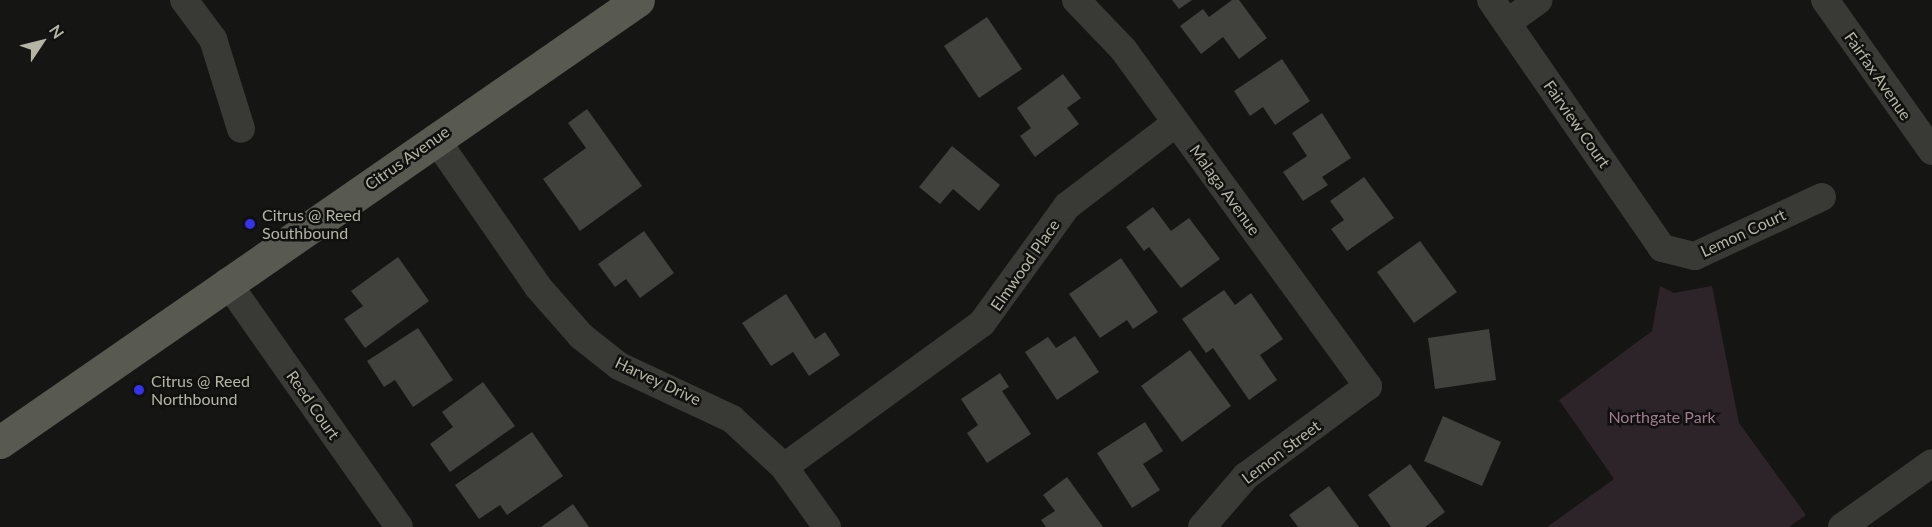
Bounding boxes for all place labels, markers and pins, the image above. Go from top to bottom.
place label: Citrus @ Reed Southbound [262,205,361,243]
marker: Citrus @ Reed Southbound [243,217,257,231]
place label: Citrus @ Reed Northbound [151,371,250,409]
marker: Citrus @ Reed Northbound [132,383,146,397]

